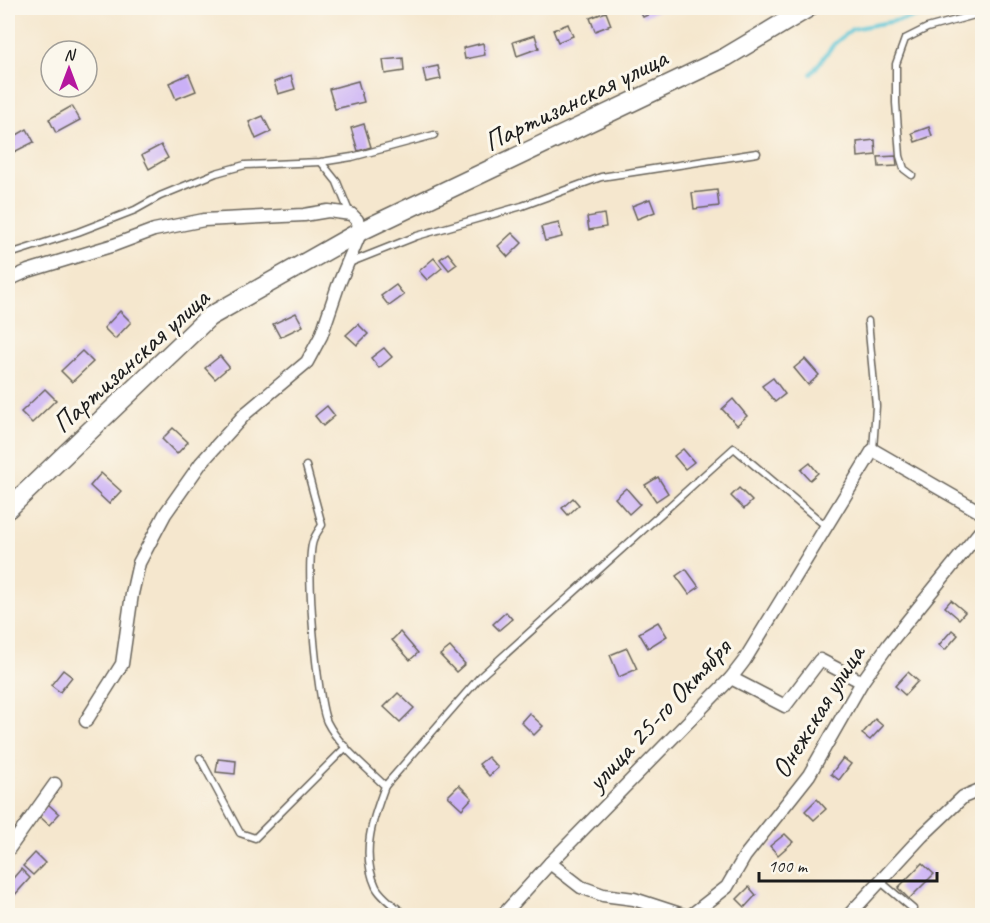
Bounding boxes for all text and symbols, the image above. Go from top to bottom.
north arrow [39,39,99,99]
street label: Партизанская улица [478,39,674,159]
text: N [64,45,77,65]
street label: Партизанская улица [44,279,218,440]
street label: улица 25-го Октября [577,629,740,799]
street label: Онежская улица [763,636,873,784]
scale bar [759,845,938,883]
text: 100 m [768,855,809,877]

